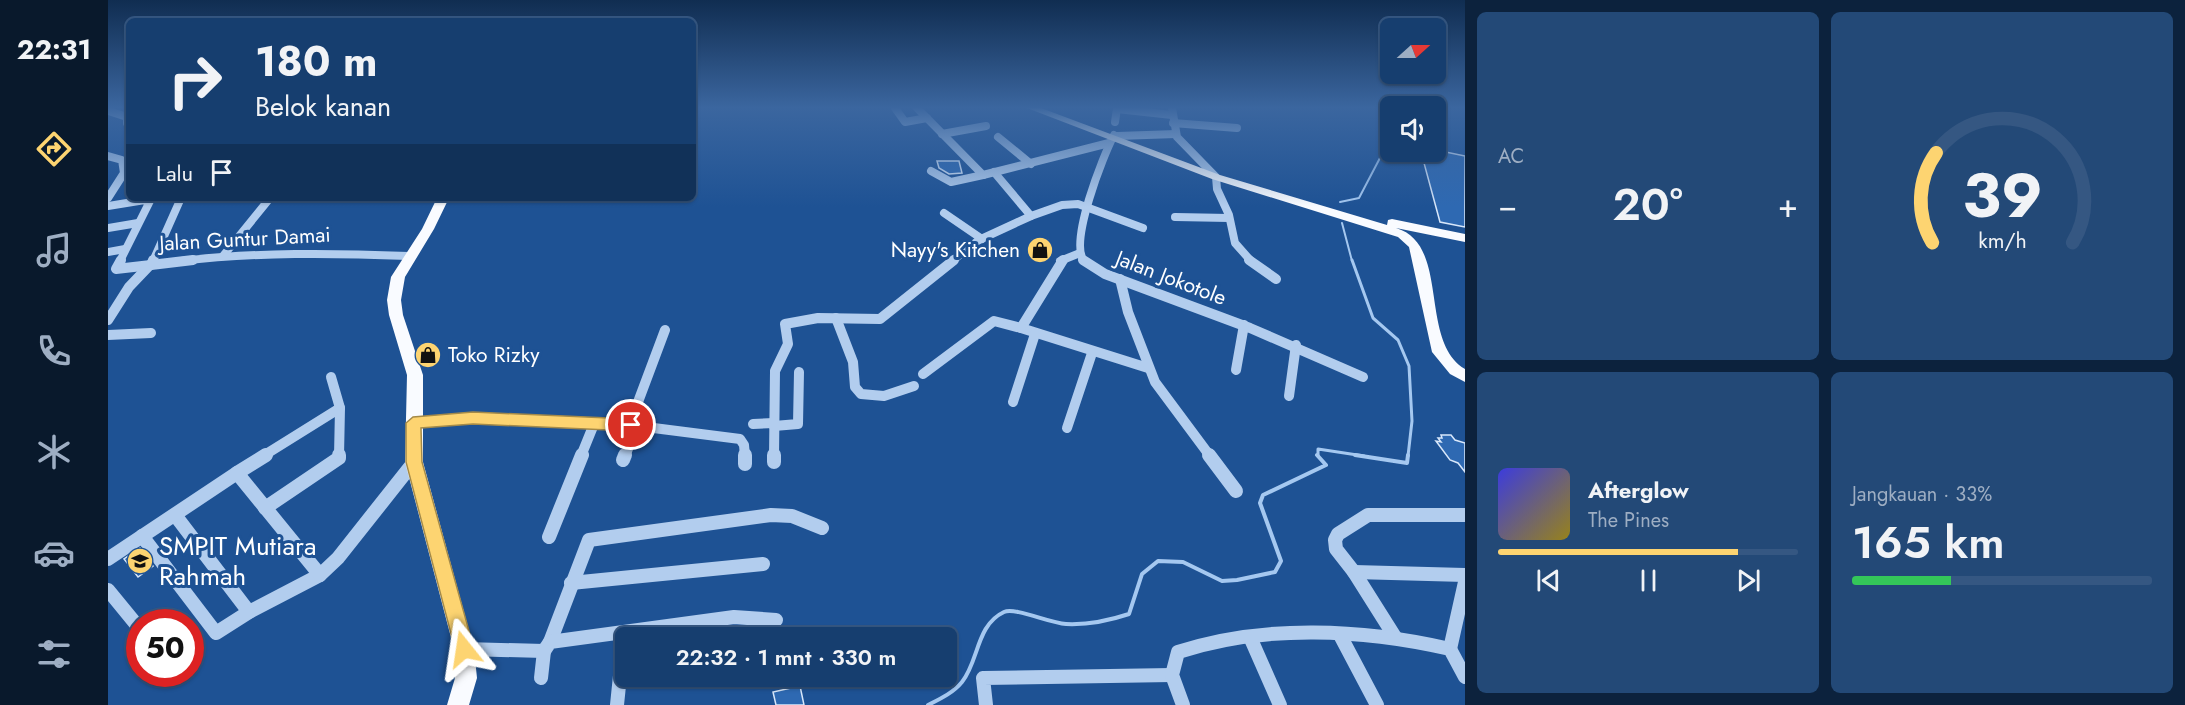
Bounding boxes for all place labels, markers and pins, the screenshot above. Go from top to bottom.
place label: Nayy's Kitchen [891,235,1020,265]
shop icon: Nayy's Kitchen [1025,235,1055,265]
shop icon: Toko Rizky [413,340,443,370]
place label: Toko Rizky [448,340,540,370]
pin [605,399,656,450]
place label: SMPIT Mutiara Rahmah [159,527,316,595]
school or university icon: SMPIT Mutiara Rahmah [125,546,155,576]

